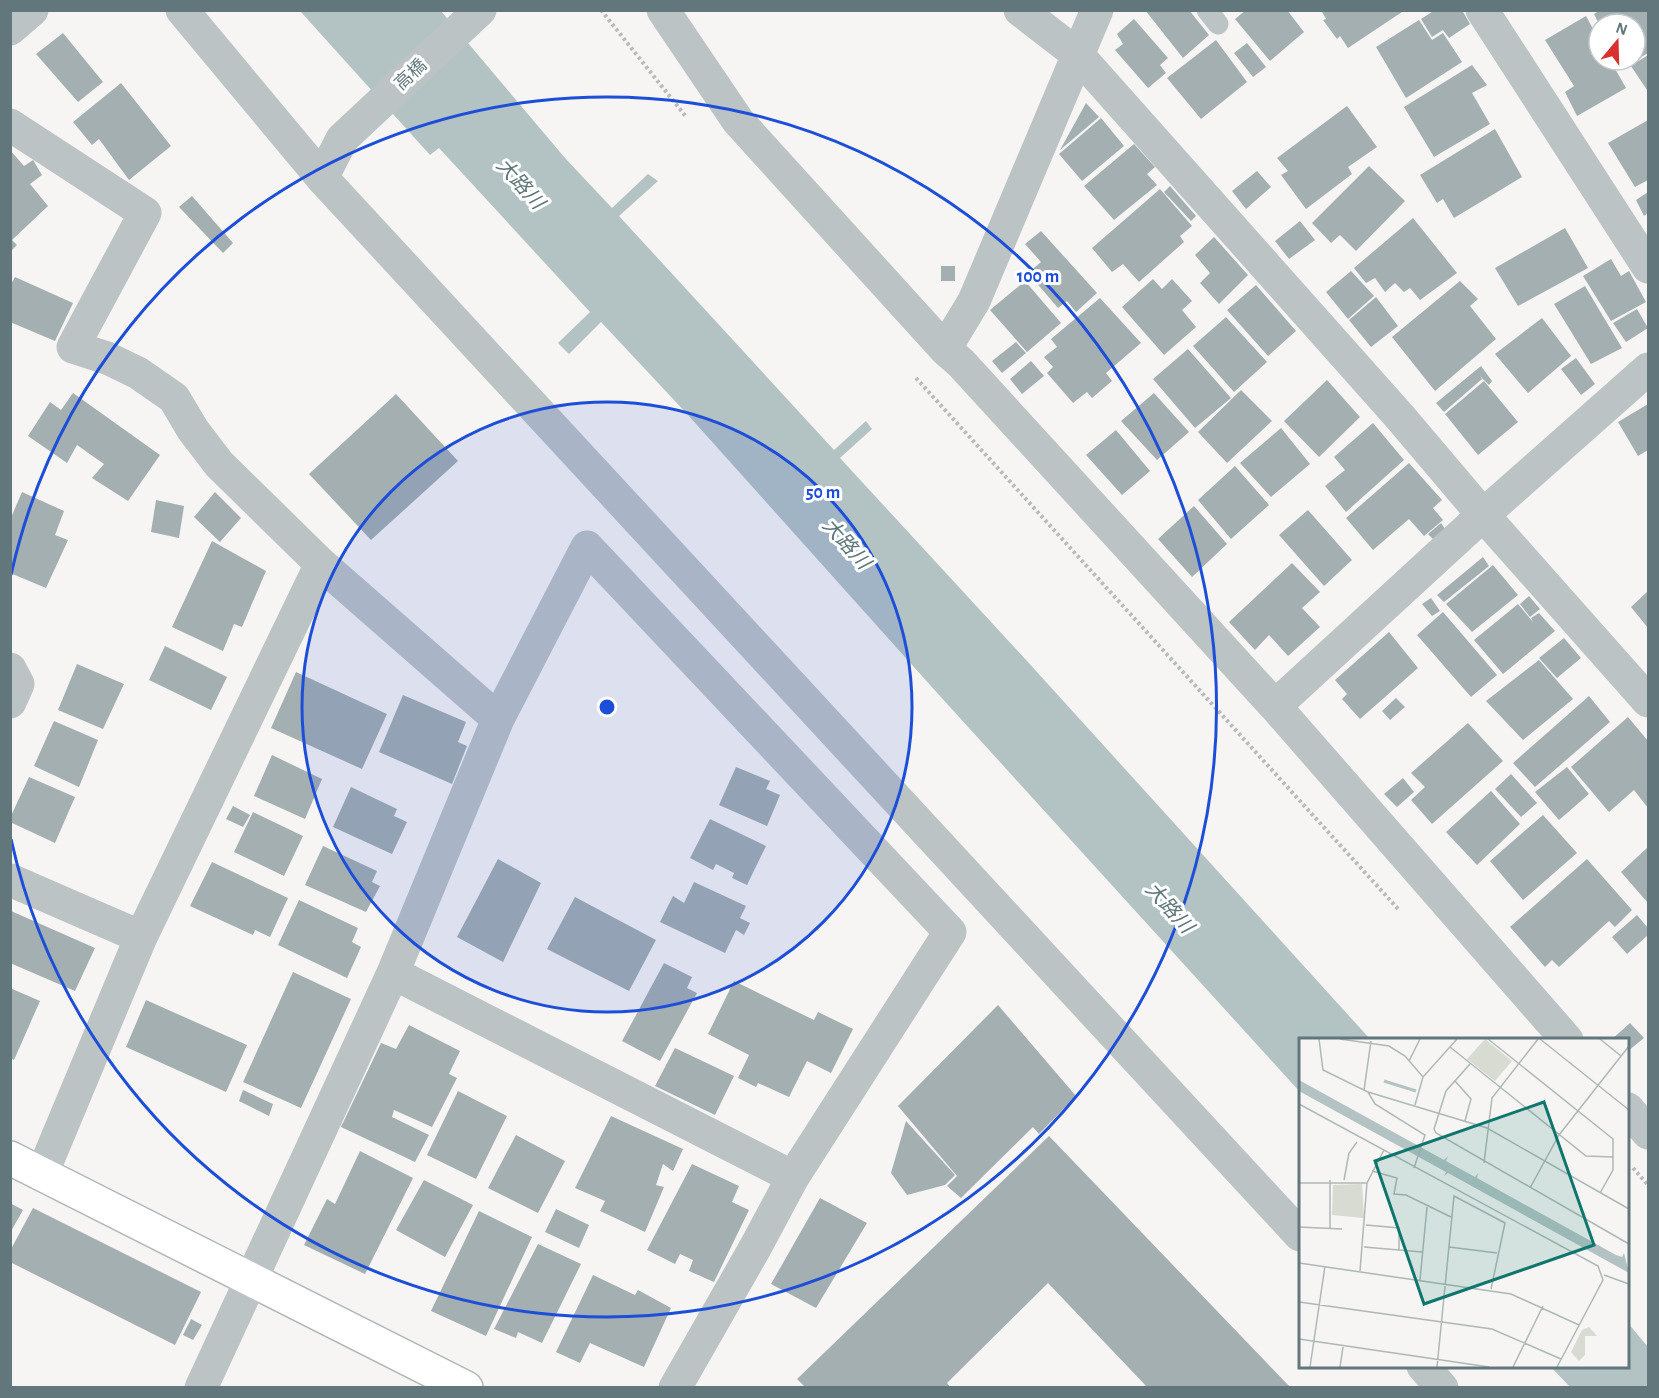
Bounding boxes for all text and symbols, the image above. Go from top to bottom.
north arrow [1587,12,1647,72]
text: N [1614,19,1629,38]
street label: 高橋 [391,55,430,94]
water label: 大路川 [492,154,550,214]
text: 100 m [1017,268,1059,286]
text: 50 m [806,484,840,502]
water label: 大路川 [818,514,876,574]
centre of rings [597,697,617,717]
water label: 大路川 [1141,878,1199,938]
inset map [1299,1038,1629,1368]

